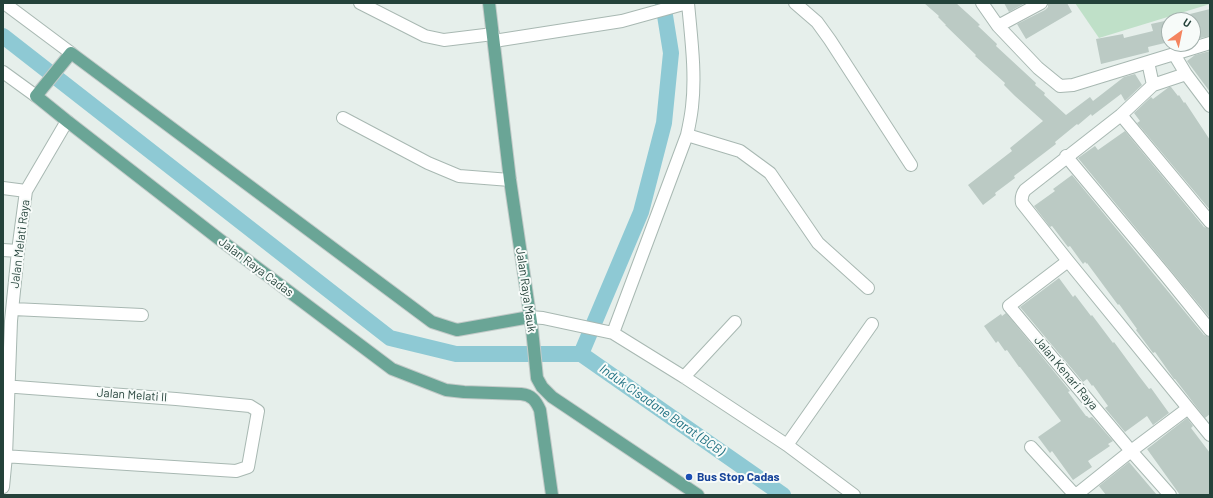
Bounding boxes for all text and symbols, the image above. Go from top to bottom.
north arrow [1161,12,1201,52]
text: U [1181,15,1194,30]
street label: Jalan Melati Raya [7,199,33,289]
street label: Jalan Raya Cadas [216,234,296,300]
street label: Jalan Raya Mauk [513,247,539,333]
street label: Jalan Kenari Raya [1031,333,1101,413]
water label: Induk Cisadane Barat (BCB) [597,361,727,459]
street label: Jalan Melati II [96,385,168,405]
place label: Bus Stop Cadas [697,470,780,484]
marker: Bus Stop Cadas [684,472,694,482]

